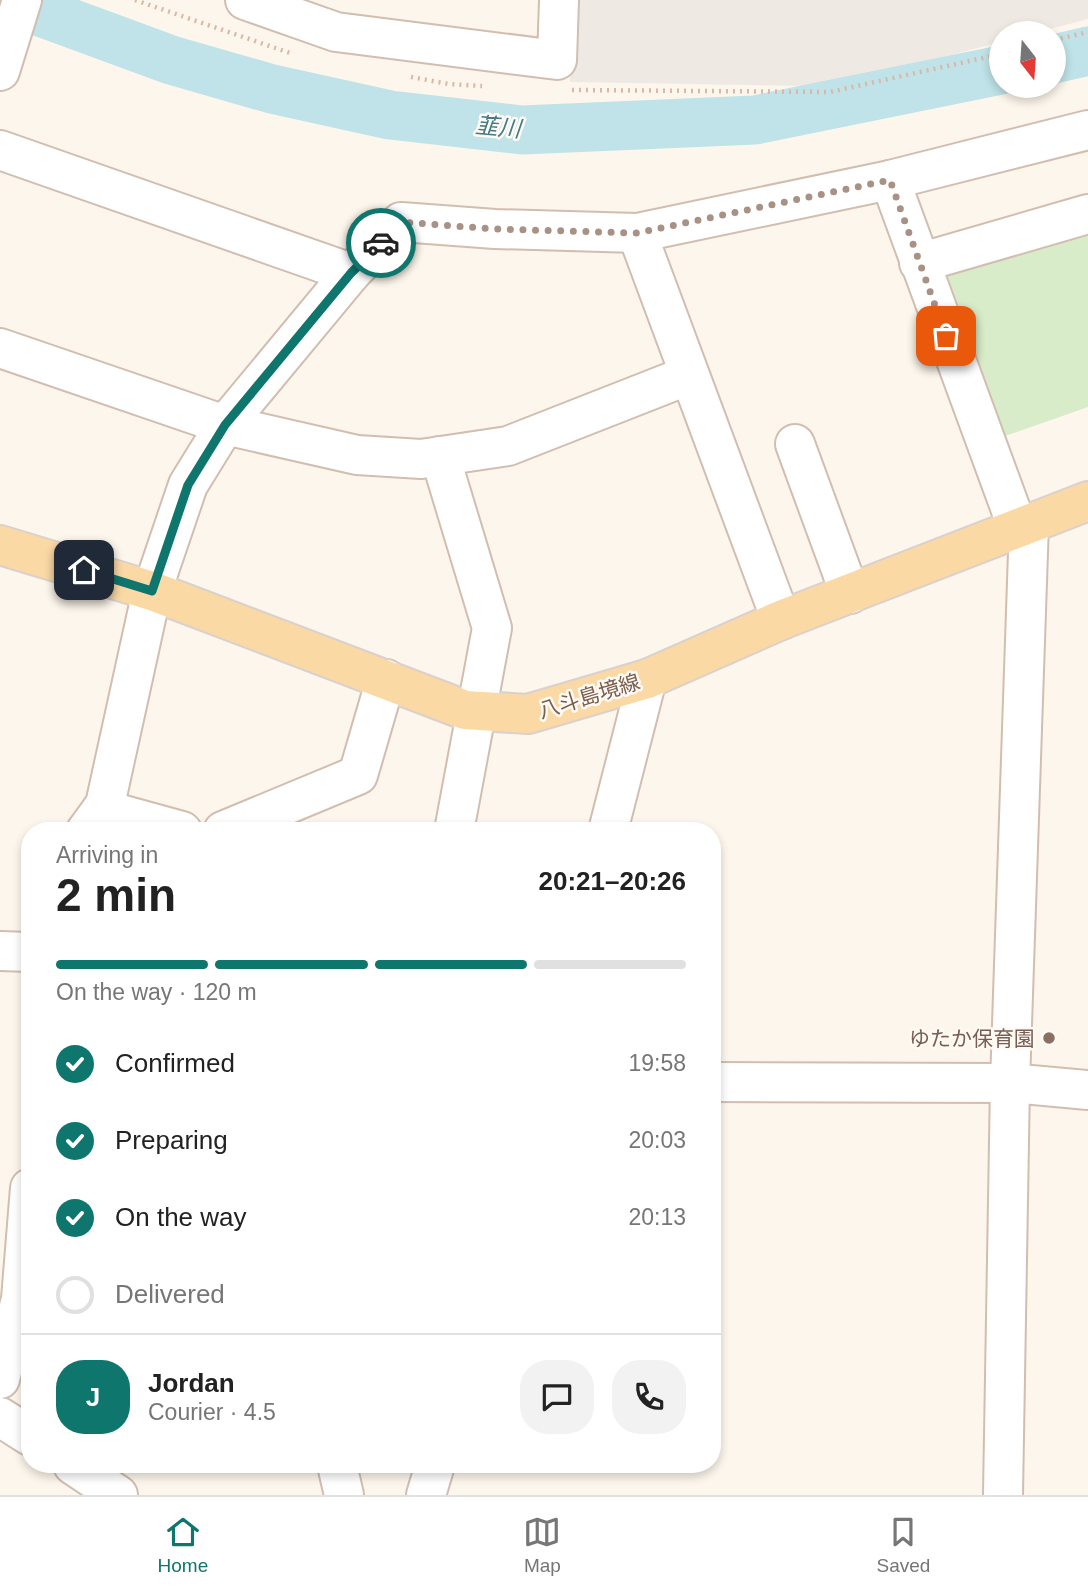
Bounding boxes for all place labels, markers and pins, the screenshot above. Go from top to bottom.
pin [916,306,976,366]
pin [54,540,114,600]
place label: ゆたか保育園 [909,1027,1035,1050]
marker: ゆたか保育園 [1041,1030,1057,1046]

